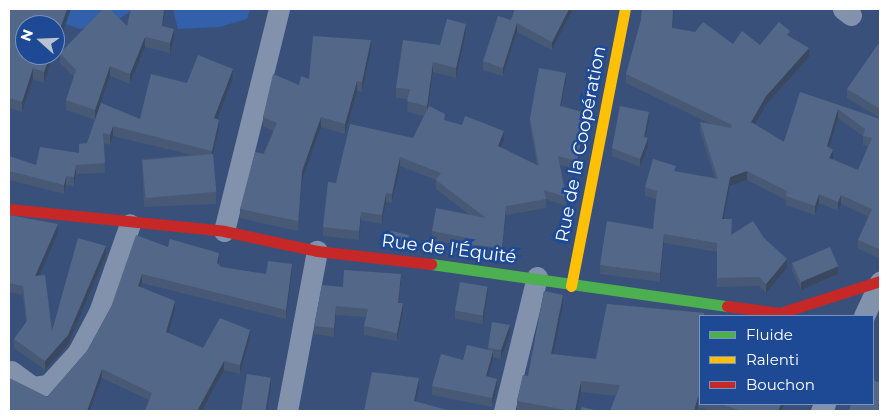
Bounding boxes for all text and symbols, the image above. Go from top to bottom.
north arrow [15,15,65,65]
text: N [16,27,37,44]
street label: Rue de la Coopération [551,44,611,244]
street label: Rue de l'Équité [380,230,518,268]
legend [699,315,874,405]
text: Fluide [746,325,793,344]
text: Ralenti [746,350,799,369]
text: Bouchon [746,375,815,394]

